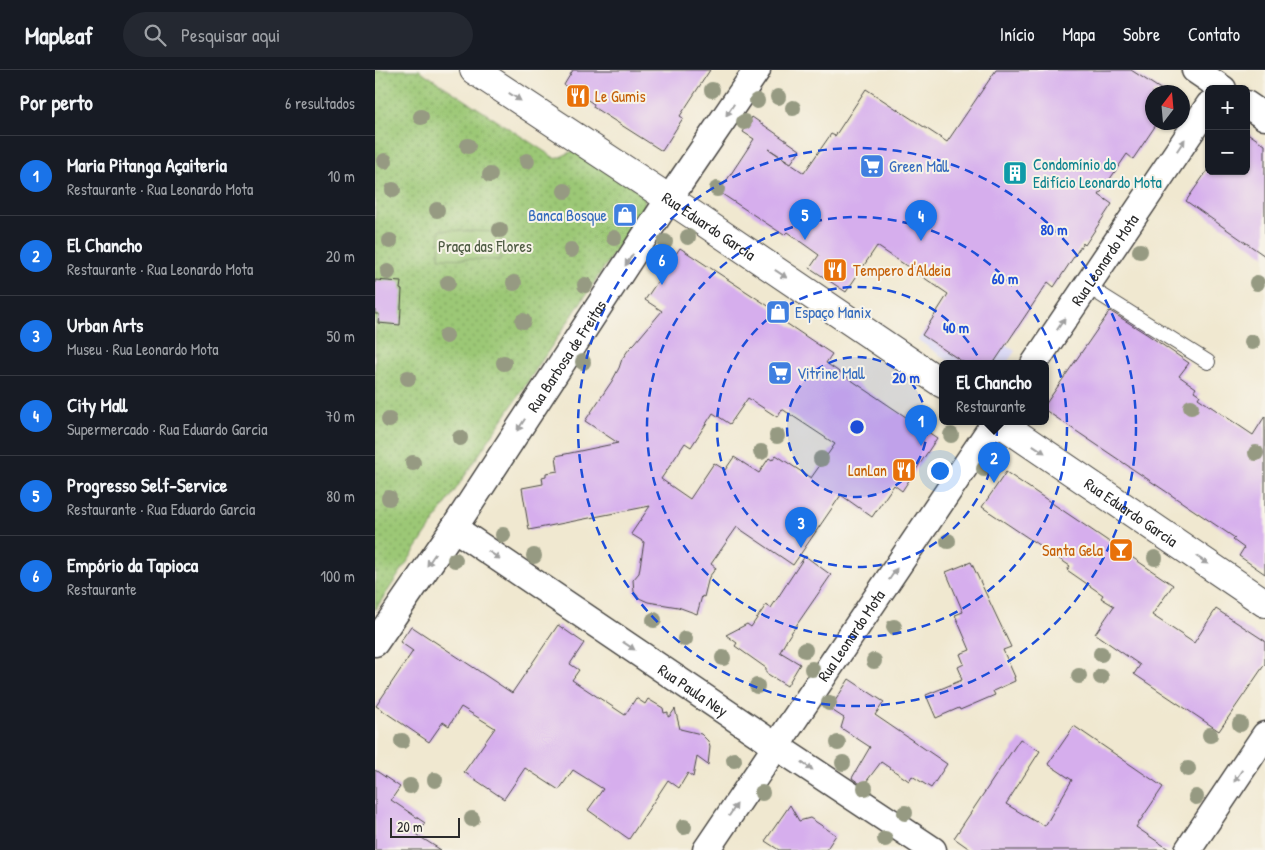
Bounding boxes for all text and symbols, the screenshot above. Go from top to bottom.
search box [123,12,473,57]
text: Mapleaf [25,19,93,51]
icon: search [141,21,169,49]
text: Pesquisar aqui [181,22,280,48]
text: Início [1000,22,1034,47]
text: Mapa [1062,22,1095,47]
text: Sobre [1123,22,1160,47]
text: Contato [1188,22,1240,47]
restaurant icon: Le Gumis [565,83,591,109]
place label: Le Gumis [595,85,646,107]
north arrow [1145,85,1190,130]
map controls [1205,85,1250,175]
button: + [1205,85,1250,130]
text: Por perto [20,88,93,117]
text: 6 resultados [285,92,355,114]
one-way arrow [508,92,522,102]
one-way arrow [725,103,735,117]
button: − [1205,130,1250,175]
one-way arrow [1176,139,1186,152]
text: Maria Pitanga Açaiteria [67,152,227,178]
supermarket icon: Green Mall [859,153,885,179]
place label: Condomínio do Edifício Leonardo Mota [1033,153,1162,193]
place label: Green Mall [889,155,949,177]
building icon: Condomínio do Edifício Leonardo Mota [1002,160,1028,186]
text: 1 [33,165,39,187]
text: 10 m [327,165,355,187]
text: Restaurante · Rua Leonardo Mota [67,178,253,200]
street label: Rua Eduardo Garcia [658,186,760,265]
pin: 5 [789,199,821,240]
pin: 4 [905,200,937,241]
shop icon: Banca Bosque [612,202,638,228]
place label: Banca Bosque [528,204,608,226]
street label: Rua Leonardo Mota [1066,209,1143,310]
text: 80 m [1041,219,1067,240]
text: El Chancho [67,232,142,258]
park label: Praça das Flores [438,235,532,257]
pin: 6 [646,244,678,285]
text: 2 [32,245,40,267]
text: 20 m [326,245,355,267]
one-way arrow [624,253,634,266]
restaurant icon: Tempero d'Aldeia [822,257,848,283]
text: Restaurante · Rua Leonardo Mota [67,258,253,280]
place label: Tempero d'Aldeia [853,259,951,281]
text: 60 m [992,268,1018,289]
one-way arrow [774,269,788,279]
street label: Rua Barbosa de Freitas [522,296,611,416]
shop icon: Espaço Manix [765,299,791,325]
place label: Espaço Manix [795,301,871,323]
text: Urban Arts [67,312,143,338]
text: 40 m [943,317,969,338]
one-way arrow [1056,317,1066,330]
text: 3 [32,325,40,347]
text: 50 m [327,325,355,347]
text: Museu · Rua Leonardo Mota [67,338,219,360]
supermarket icon: Vitrine Mall [767,360,793,386]
popup [939,360,1049,425]
place label: Vitrine Mall [797,362,865,384]
text: 20 m [892,367,920,388]
text: El Chancho [956,369,1032,395]
text: City Mall [67,392,128,418]
text: Restaurante [956,395,1026,417]
text: 4 [33,405,39,427]
text: 70 m [325,405,355,427]
pin: 1 [905,405,937,446]
text: Supermercado · Rua Eduardo Garcia [67,418,268,440]
one-way arrow [516,418,526,432]
centre of rings [848,418,866,436]
pin: 2 [978,442,1010,483]
one-way arrow [1032,444,1046,454]
restaurant icon: LanLan [891,457,917,483]
your location [927,458,953,484]
place label: LanLan [848,459,887,481]
text: Progresso Self-Service [67,472,227,498]
street label: Rua Eduardo Garcia [1080,472,1182,552]
text: 5 [33,485,39,507]
text: 80 m [326,485,355,507]
text: Restaurante · Rua Eduardo Garcia [67,498,255,520]
pin: 3 [785,507,817,548]
bar icon: Santa Gela [1108,537,1134,563]
place label: Santa Gela [1042,539,1103,561]
one-way arrow [487,550,501,560]
text: Empório da Tapioca [67,552,198,578]
one-way arrow [426,554,436,567]
one-way arrow [1196,555,1209,565]
text: 6 [33,565,39,587]
text: 100 m [320,565,355,587]
one-way arrow [888,567,898,580]
text: Restaurante [67,578,137,600]
street label: Rua Leonardo Mota [812,585,890,686]
one-way arrow [622,641,636,651]
street label: Rua Paula Ney [654,659,733,722]
one-way arrow [800,761,814,771]
one-way arrow [1233,769,1243,782]
one-way arrow [728,803,738,816]
scale bar [390,815,460,838]
text: 20 m [397,817,423,836]

